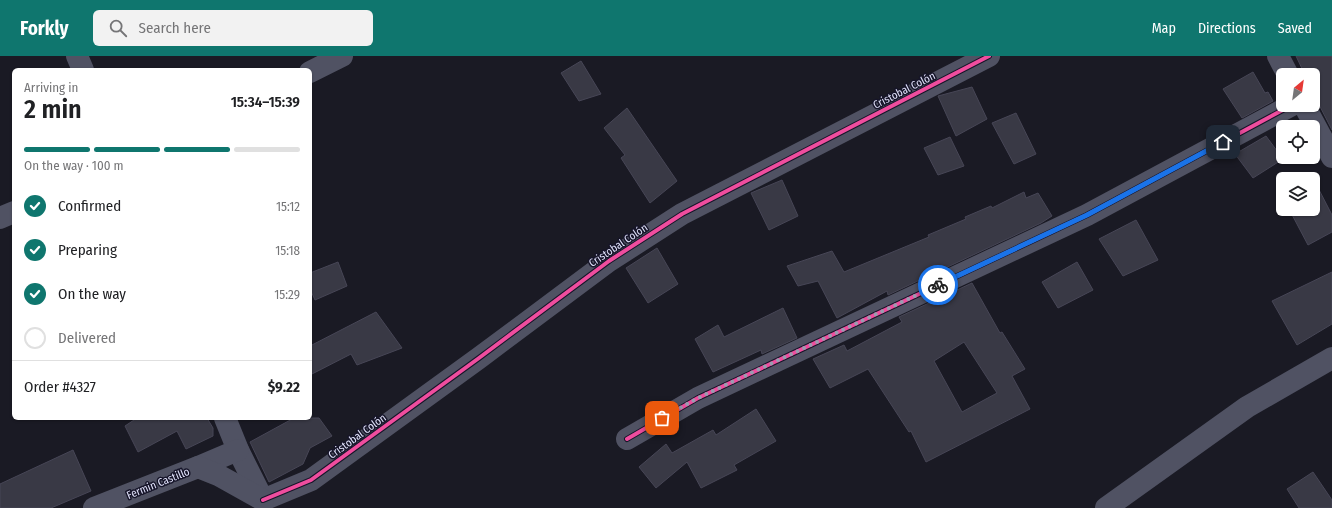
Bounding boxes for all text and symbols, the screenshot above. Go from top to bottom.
search box [93,10,373,46]
text: Forkly [20,17,69,40]
icon: search [107,17,129,39]
text: Search here [139,19,211,37]
text: Map [1152,20,1176,37]
text: Directions [1198,20,1256,37]
text: Saved [1278,20,1312,37]
north arrow [1276,68,1320,112]
map controls [1276,68,1320,216]
street label: Cristobal Colón [871,69,937,112]
text: Arriving in [24,80,78,95]
text: 15:34–15:39 [231,93,300,111]
text: 2 min [24,94,82,125]
button: locate [1276,120,1320,164]
pin [1206,125,1240,159]
icon: home [1212,131,1234,153]
text: On the way · 100 m [24,158,124,173]
button: layers [1276,172,1320,216]
icon: check [24,195,46,217]
text: Confirmed [58,197,121,215]
text: 15:12 [276,199,300,214]
street label: Cristobal Colón [586,221,650,270]
icon: check [24,239,46,261]
text: Preparing [58,241,117,259]
text: 15:18 [275,243,300,258]
courier [918,265,958,305]
icon: bike [927,274,949,296]
icon: check [24,283,46,305]
text: On the way [58,285,126,303]
text: 15:29 [274,287,300,302]
text: Delivered [58,329,116,347]
text: Order #4327 [24,378,96,396]
text: $9.22 [268,378,300,396]
pin [645,401,679,435]
icon: bag [651,407,673,429]
street label: Cristobal Colón [326,411,389,462]
street label: Fermin Castillo [125,465,192,502]

